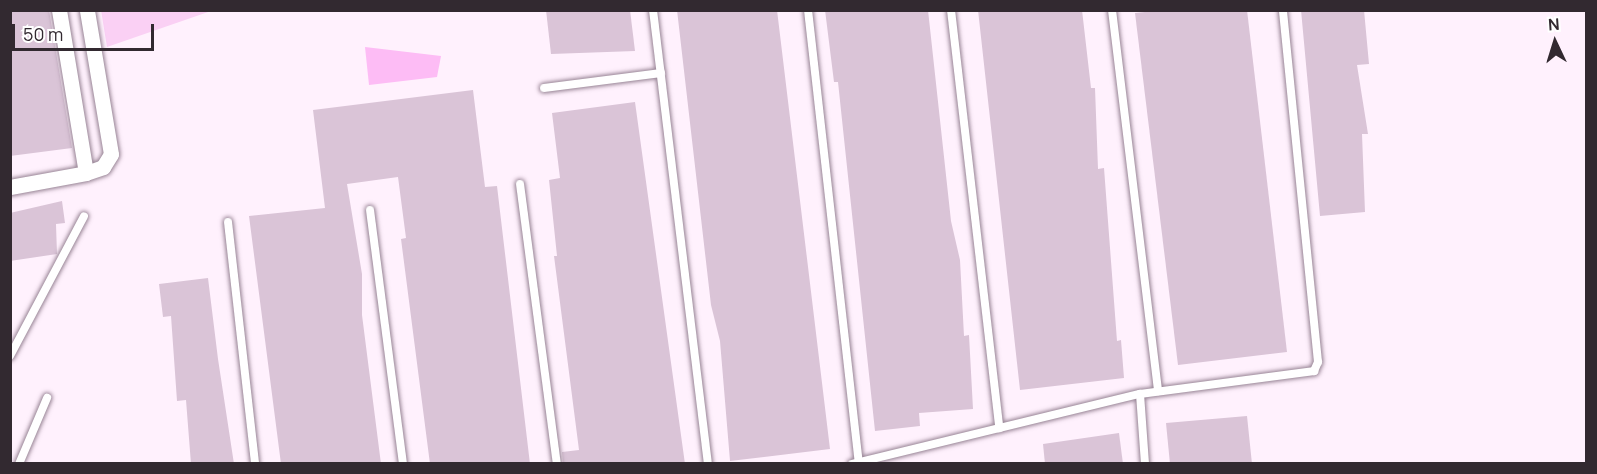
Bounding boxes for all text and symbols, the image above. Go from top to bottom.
scale bar [15,12,158,50]
north arrow [1525,12,1585,72]
text: N [1547,13,1560,35]
text: 50 m [23,22,63,46]

